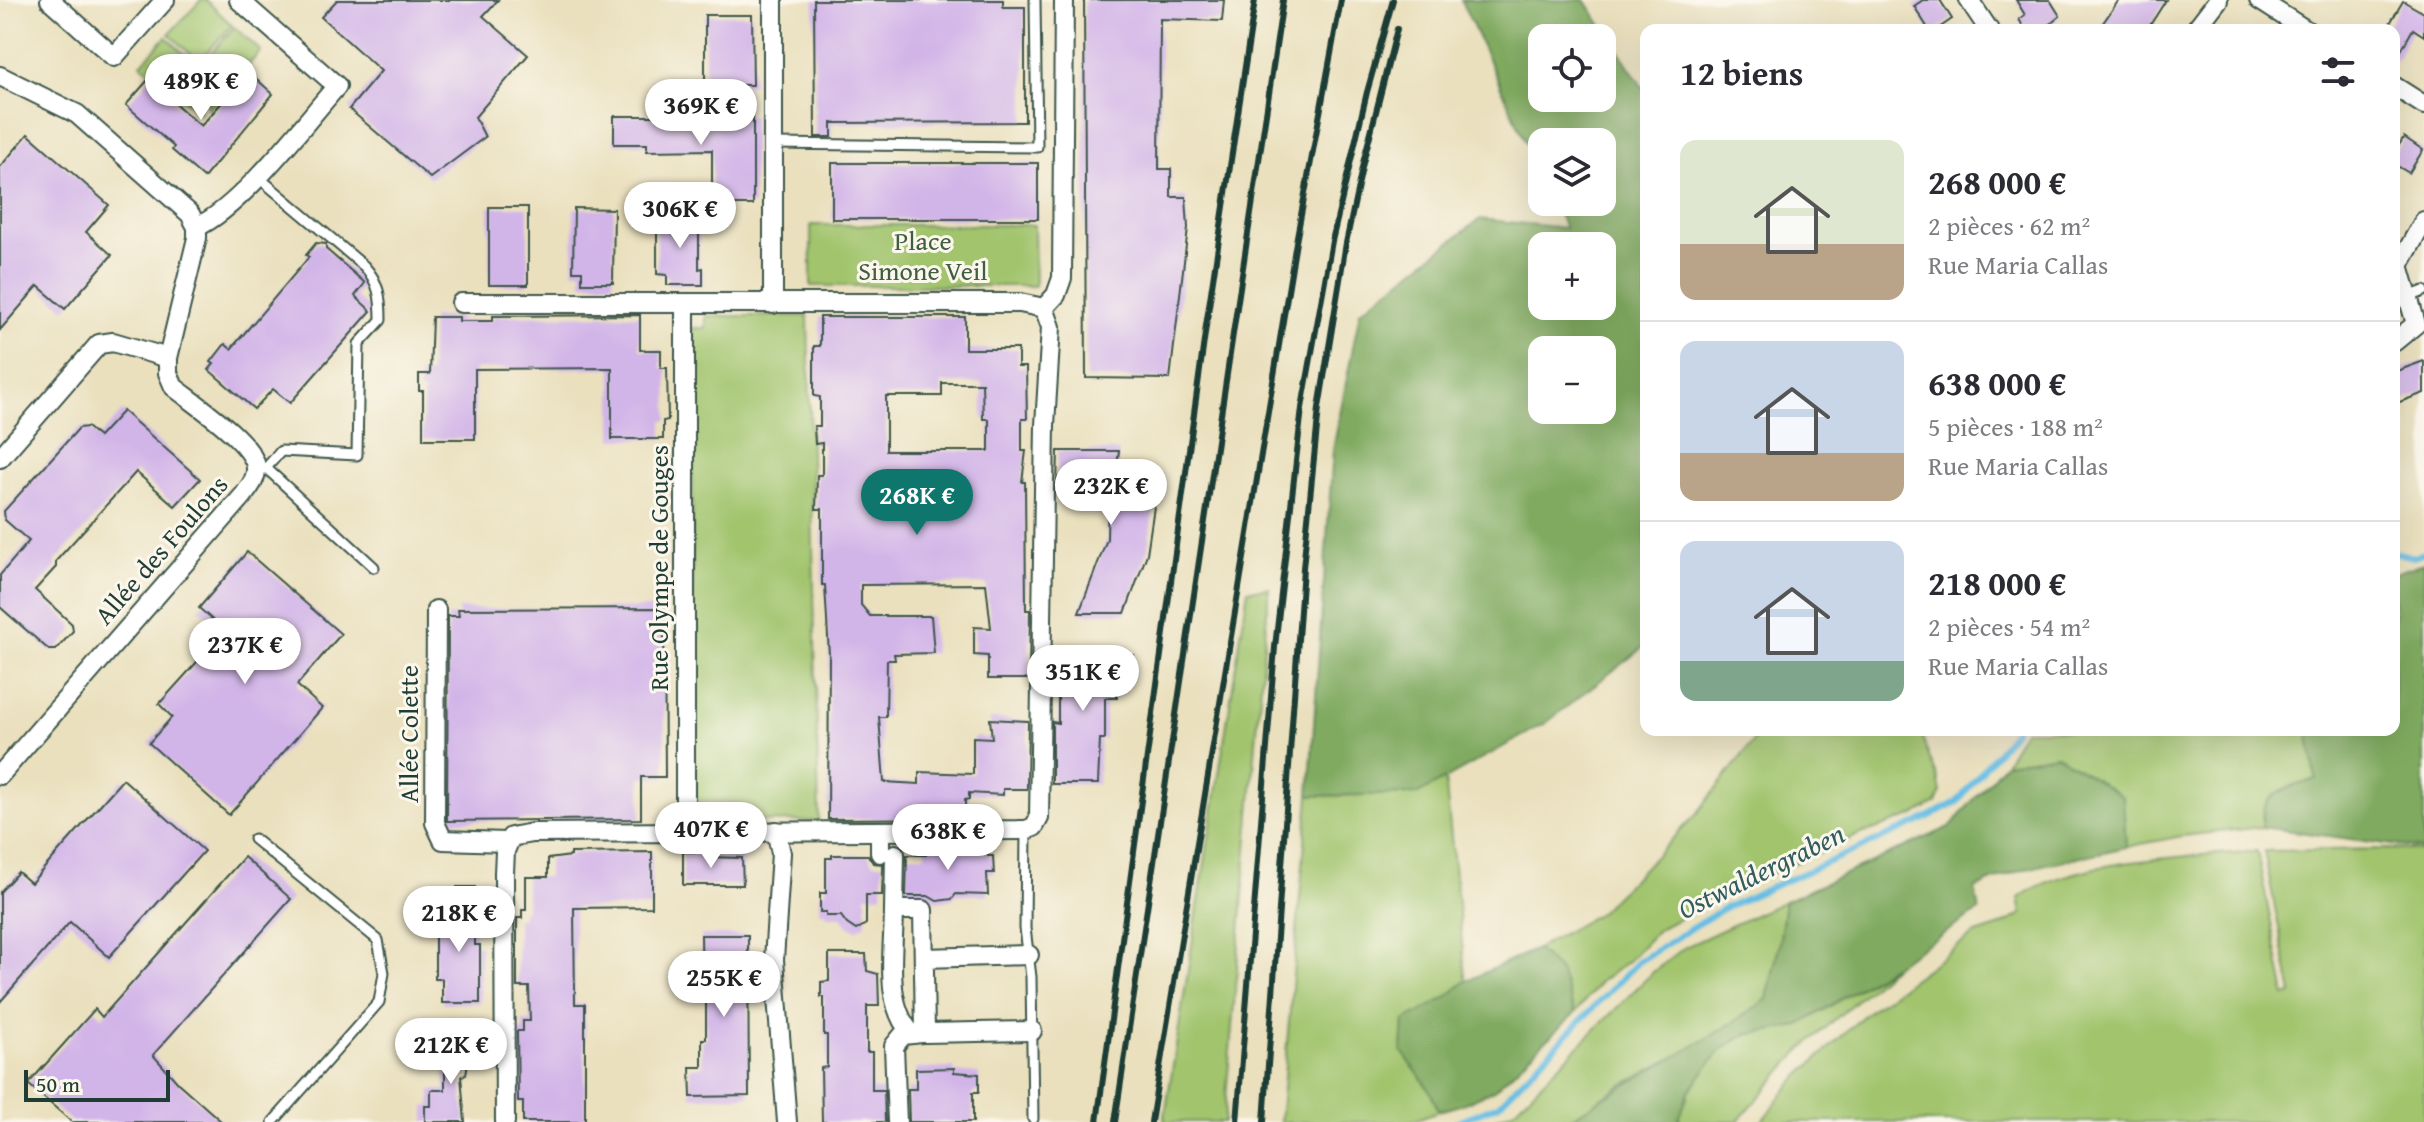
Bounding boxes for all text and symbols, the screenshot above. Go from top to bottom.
map controls [1528,24,1616,424]
button: locate [1528,24,1616,112]
text: 12 biens [1680,48,1803,97]
icon: filters [2316,50,2360,94]
pin: 489K € [136,54,266,122]
text: 489K € [163,60,239,99]
pin: 369K € [636,79,766,147]
text: 369K € [663,85,739,124]
button: layers [1528,128,1616,216]
text: 268 000 € [1928,157,2066,206]
icon: home [1744,172,1840,268]
pin: 306K € [615,182,745,250]
text: 306K € [642,188,718,227]
text: 2 pièces · 62 m² [1928,206,2090,245]
park label: Place Simone Veil [858,221,988,290]
button: + [1528,232,1616,320]
text: Rue Maria Callas [1928,245,2108,284]
button: − [1528,336,1616,424]
text: 638 000 € [1928,358,2066,407]
icon: home [1744,373,1840,469]
text: 5 pièces · 188 m² [1928,407,2103,446]
street label: Rue Olympe de Gouges [639,445,678,691]
text: Rue Maria Callas [1928,446,2108,485]
pin: 232K € [1046,459,1176,527]
text: 232K € [1073,465,1149,504]
street label: Allée des Foulons [85,466,237,633]
pin: 268K € [852,469,982,537]
text: 268K € [879,475,955,514]
text: 218 000 € [1928,558,2066,607]
icon: home [1744,573,1840,669]
text: 2 pièces · 54 m² [1928,607,2090,646]
pin: 237K € [180,618,310,686]
text: 237K € [207,624,283,663]
pin: 351K € [1018,645,1148,713]
text: Rue Maria Callas [1928,646,2108,685]
text: 351K € [1045,651,1121,690]
street label: Allée Colette [389,665,428,803]
pin: 407K € [646,802,776,870]
pin: 638K € [883,804,1013,872]
text: 407K € [673,808,749,847]
text: 638K € [910,810,986,849]
water label: Ostwaldergraben [1670,812,1851,929]
pin: 218K € [394,886,524,954]
text: 218K € [421,892,497,931]
pin: 255K € [659,951,789,1019]
text: 255K € [686,957,762,996]
pin: 212K € [386,1018,516,1086]
text: 212K € [413,1024,489,1063]
scale bar [24,1066,170,1102]
text: 50 m [36,1068,80,1100]

